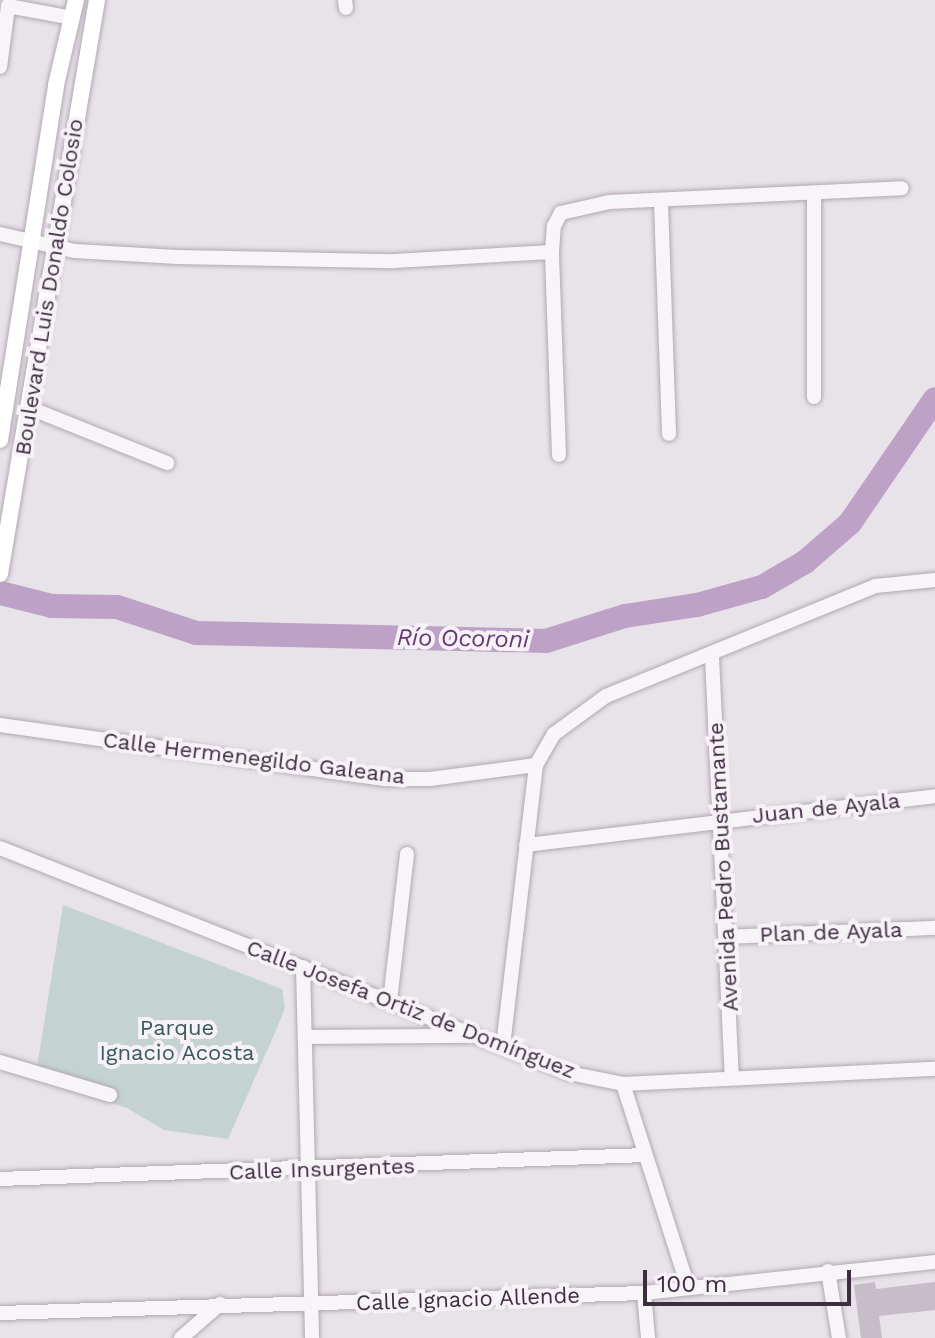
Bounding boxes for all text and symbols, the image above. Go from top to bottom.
street label: Boulevard Luis Donaldo Colosio [9,117,89,457]
water label: Río Ocoroni [397,623,529,655]
street label: Avenida Pedro Bustamante [702,721,744,1013]
street label: Calle Hermenegildo Galeana [102,726,406,790]
street label: Juan de Ayala [750,787,902,829]
street label: Plan de Ayala [759,916,903,948]
street label: Calle Josefa Ortiz de Domínguez [242,934,580,1084]
park label: Parque Ignacio Acosta [99,1014,255,1066]
street label: Calle Insurgentes [229,1153,415,1185]
scale bar [647,1254,855,1304]
text: 100 m [657,1270,727,1298]
street label: Calle Ignacio Allende [355,1282,581,1316]

